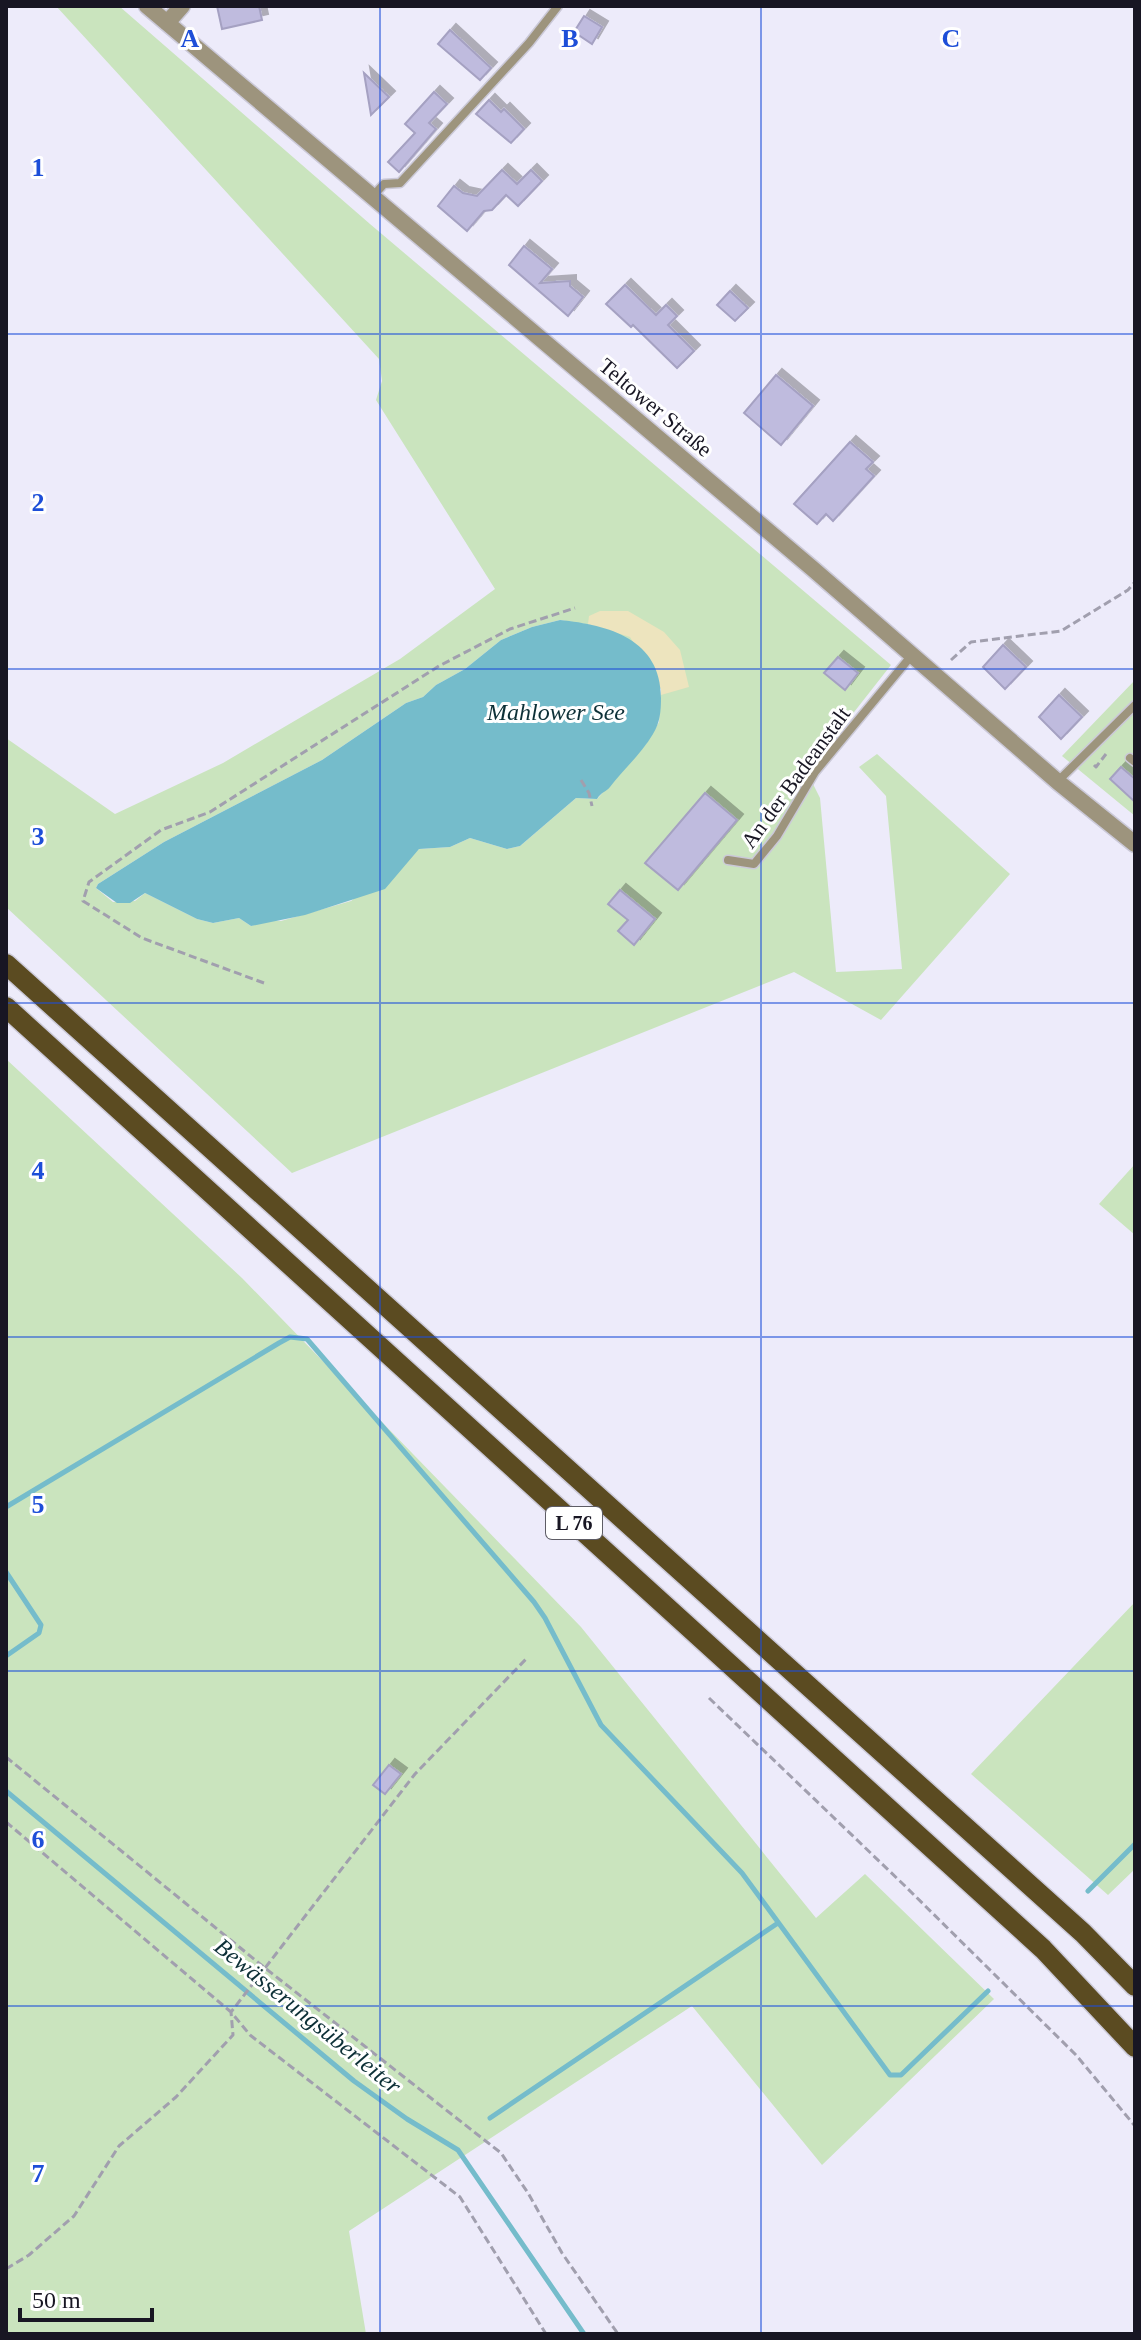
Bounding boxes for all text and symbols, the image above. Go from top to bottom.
text: A [181,24,200,53]
text: B [561,24,579,53]
text: C [942,24,960,53]
text: 1 [32,153,45,182]
street label: Teltower Straße [594,353,717,462]
text: 2 [32,488,45,517]
water label: Mahlower See [486,699,625,725]
street label: An der Badeanstalt [736,702,855,853]
text: 3 [32,822,45,851]
text: 4 [32,1156,45,1185]
text: 5 [32,1490,45,1519]
road number: L 76 [546,1507,602,1539]
text: 6 [32,1825,45,1854]
water label: Bewässerungsüberleiter [210,1933,407,2100]
text: 7 [32,2159,45,2188]
scale bar [20,2272,152,2322]
text: 50 m [32,2287,81,2313]

